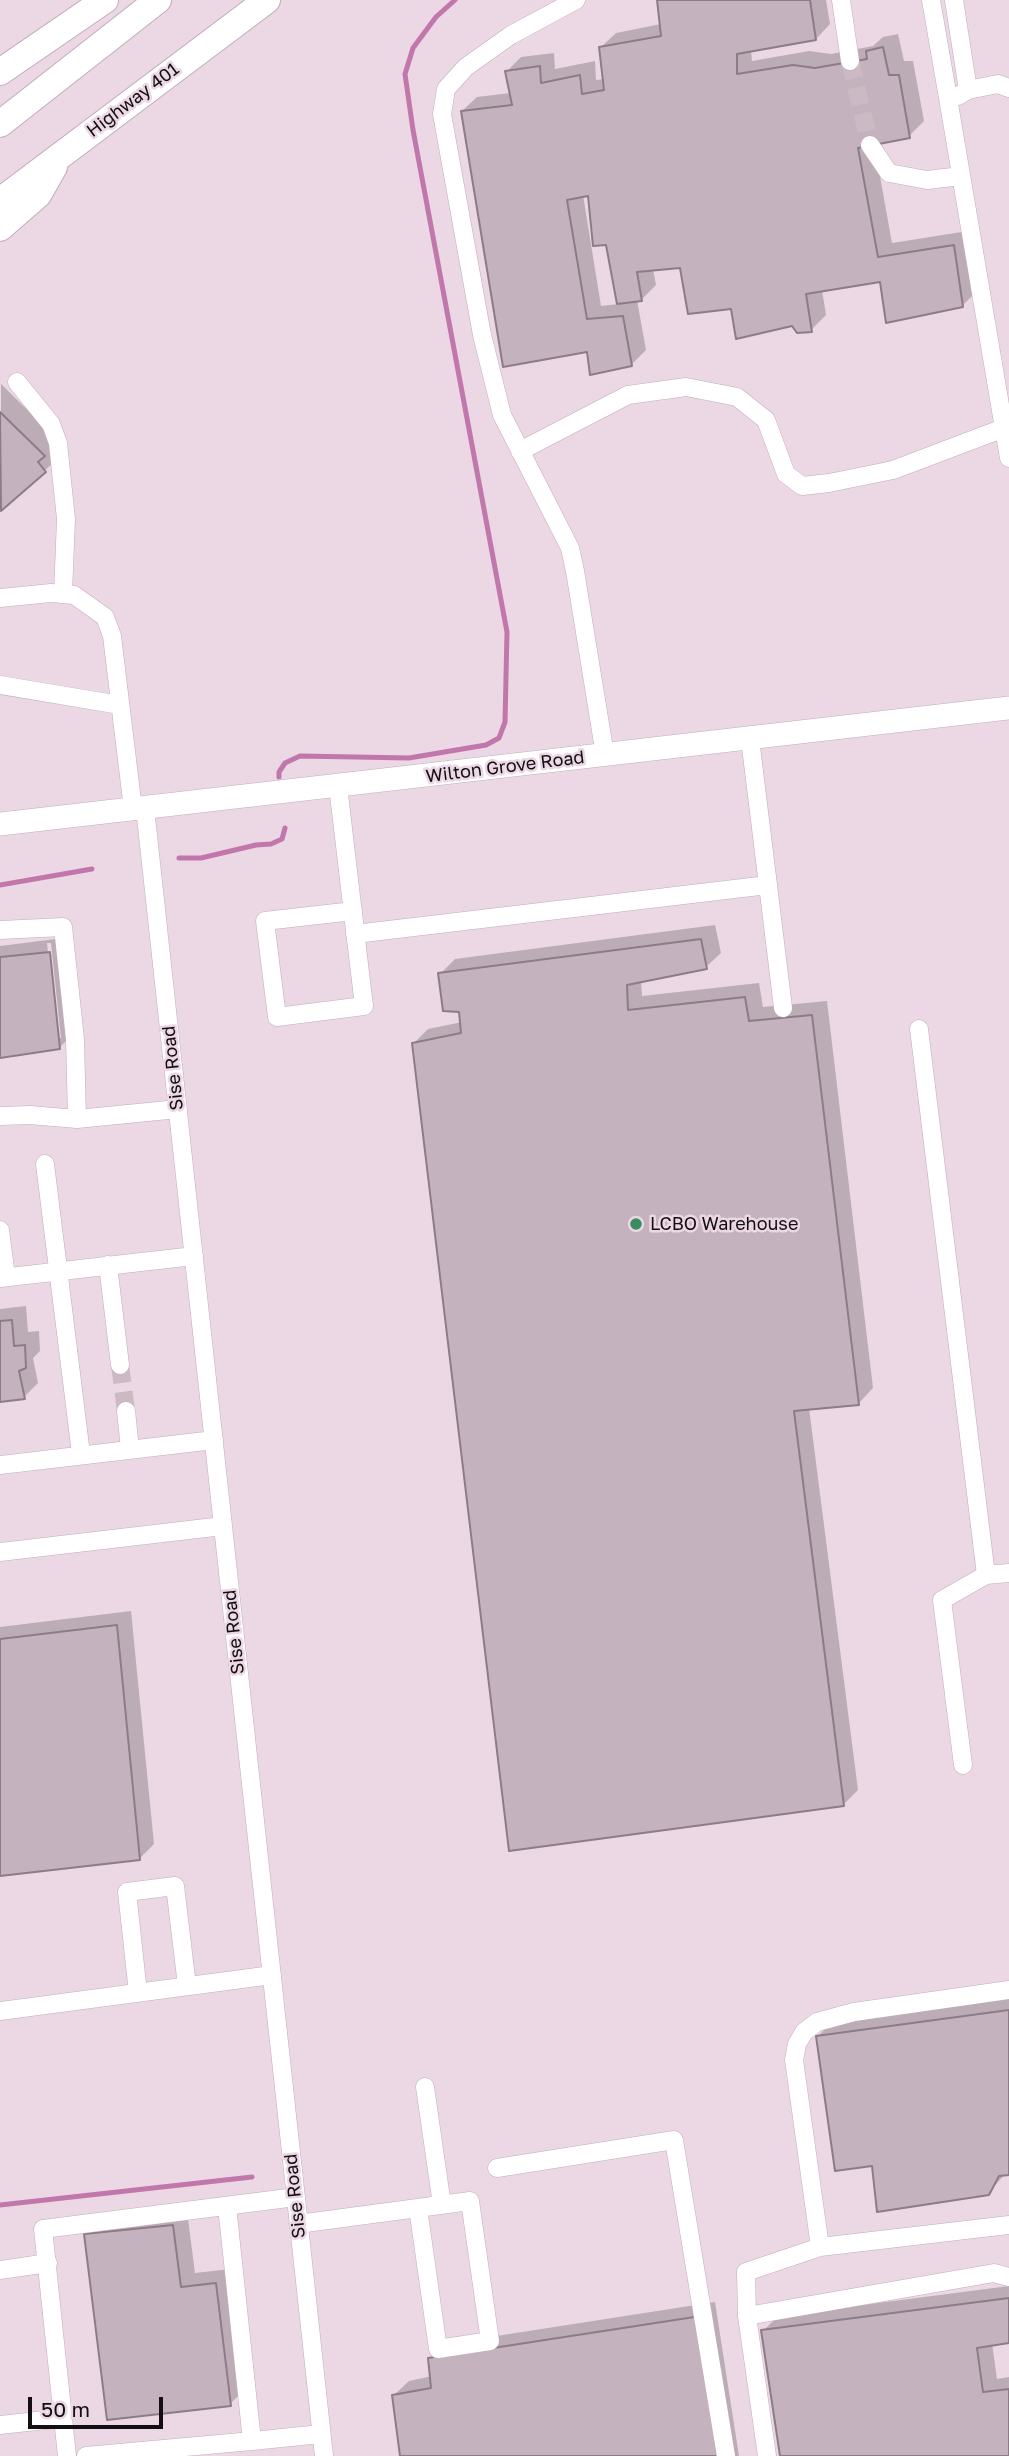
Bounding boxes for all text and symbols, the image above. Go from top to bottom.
street label: Highway 401 [83,58,183,142]
street label: Wilton Grove Road [424,747,586,787]
street label: Sise Road [158,1025,188,1111]
place label: LCBO Warehouse [650,1213,798,1235]
marker: LCBO Warehouse [628,1216,644,1232]
street label: Sise Road [219,1589,249,1675]
street label: Sise Road [280,2153,310,2239]
scale bar [32,2382,166,2426]
text: 50 m [41,2396,90,2422]

